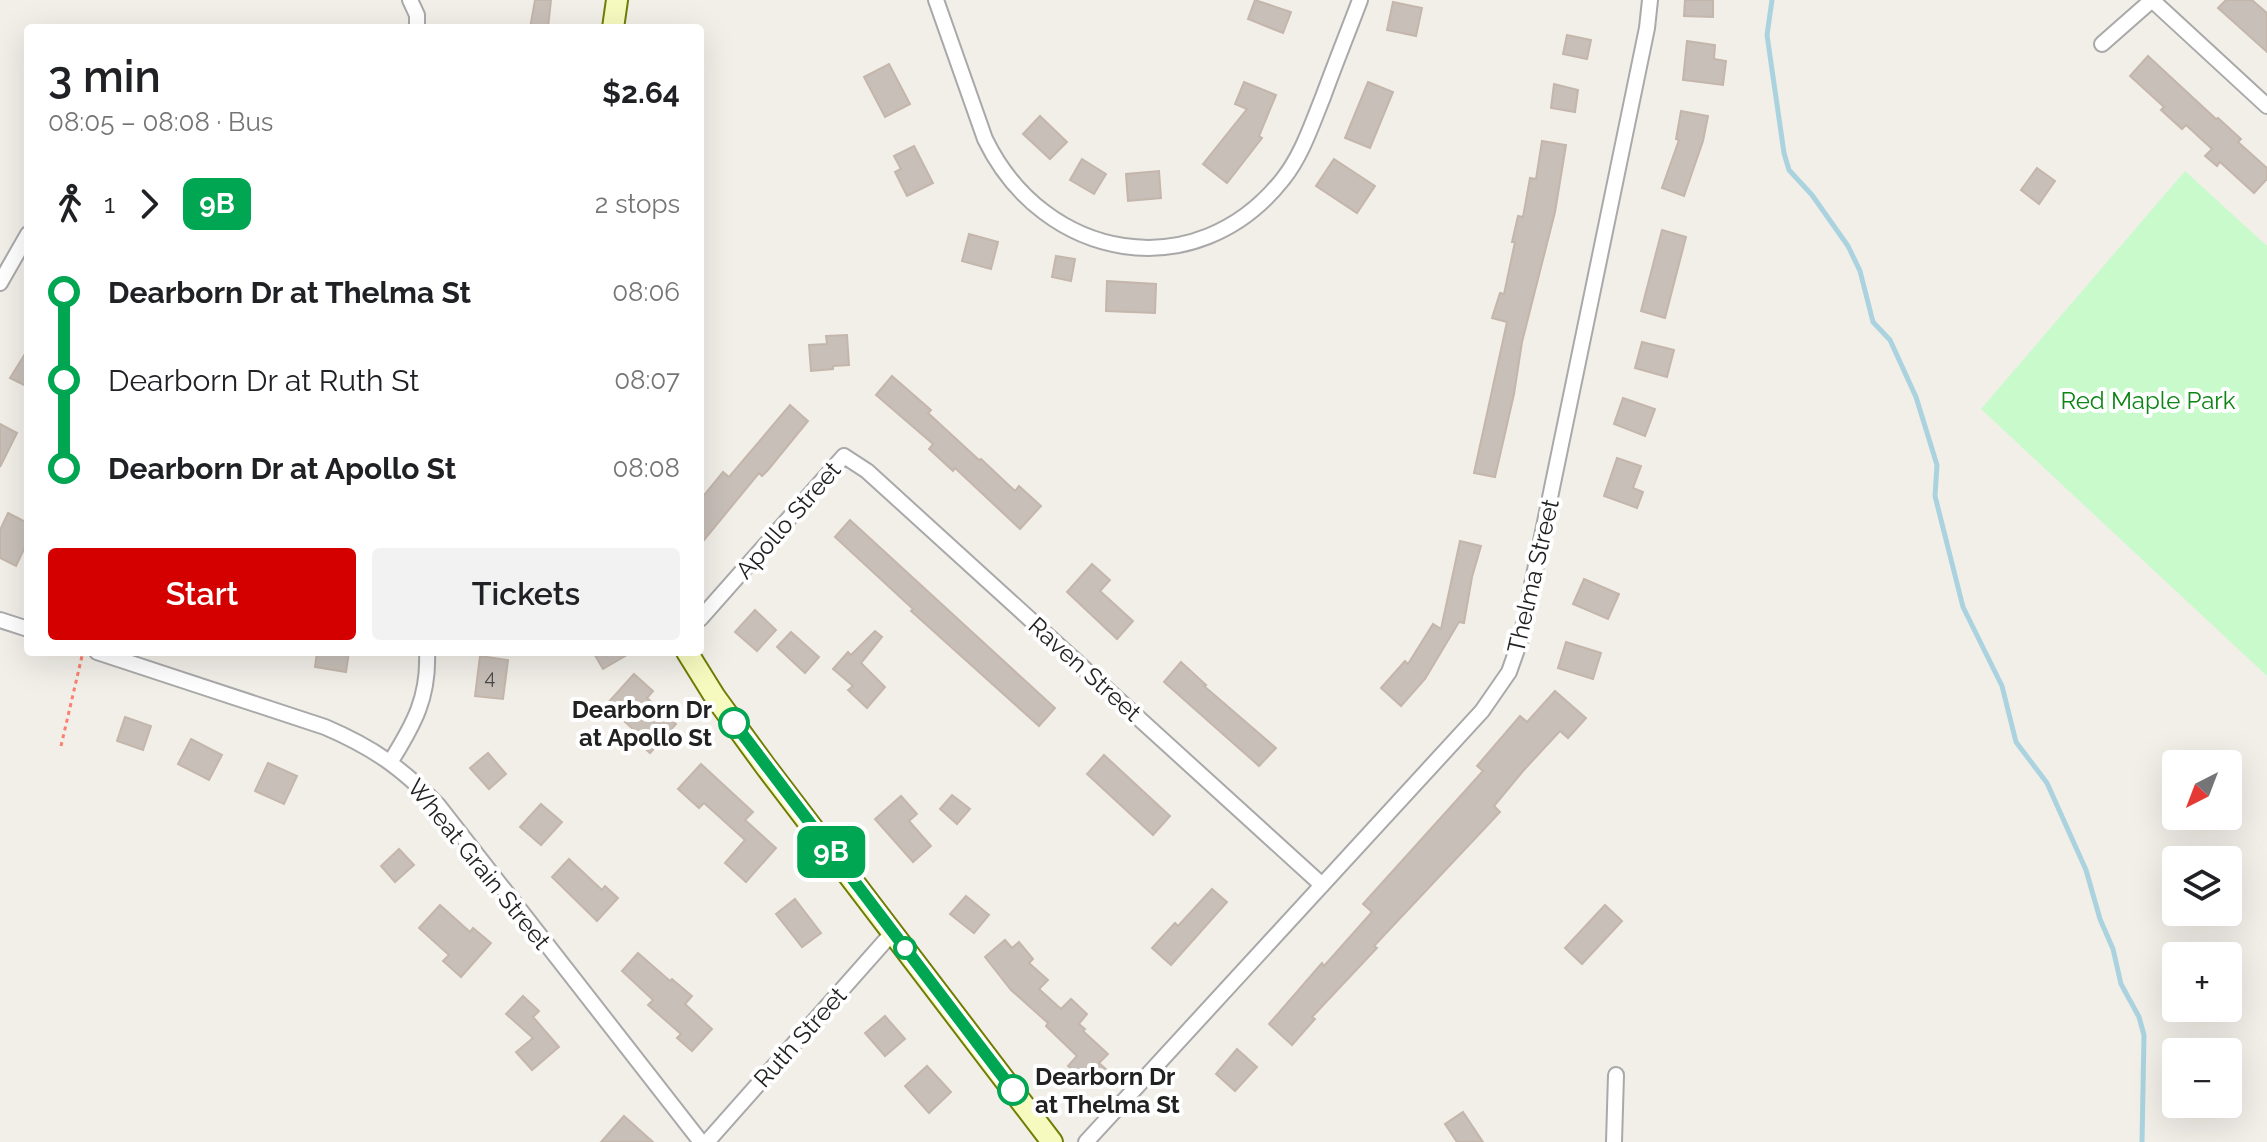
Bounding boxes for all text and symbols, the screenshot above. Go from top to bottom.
text: 3 min [48,51,161,102]
text: $2.64 [602,75,680,110]
text: 08:05 – 08:08 · Bus [48,107,273,137]
icon: walk [48,182,92,226]
icon: forward [127,182,171,226]
text: 9B [199,187,235,220]
text: 1 [104,189,115,219]
text: 2 stops [595,189,680,219]
text: Dearborn Dr at Thelma St [108,275,471,310]
text: 08:06 [612,277,680,307]
text: Dearborn Dr at Ruth St [108,363,419,398]
text: 08:07 [614,365,680,395]
park label: Red Maple Park [2061,386,2236,415]
text: Dearborn Dr at Apollo St [108,451,456,486]
text: 08:08 [612,453,680,483]
street label: Apollo Street [729,456,847,584]
street label: Thelma Street [1501,496,1565,656]
button: Start [48,548,356,640]
button: Tickets [372,548,680,640]
street label: Raven Street [1023,611,1147,727]
house number: 4 [485,665,496,689]
place label: Dearborn Dr at Apollo St [572,695,712,752]
marker: Dearborn Dr at Apollo St [719,708,749,738]
north arrow [2162,750,2242,830]
map controls [2162,750,2242,1118]
street label: Wheat Grain Street [401,773,557,955]
line badge: 9B [795,826,867,878]
text: 9B [813,835,849,868]
button: layers [2162,846,2242,926]
unlabelled marker [894,937,916,959]
button: + [2162,942,2242,1022]
street label: Ruth Street [748,981,852,1093]
button: − [2162,1038,2242,1118]
place label: Dearborn Dr at Thelma St [1035,1062,1180,1119]
marker: Dearborn Dr at Thelma St [998,1075,1028,1105]

